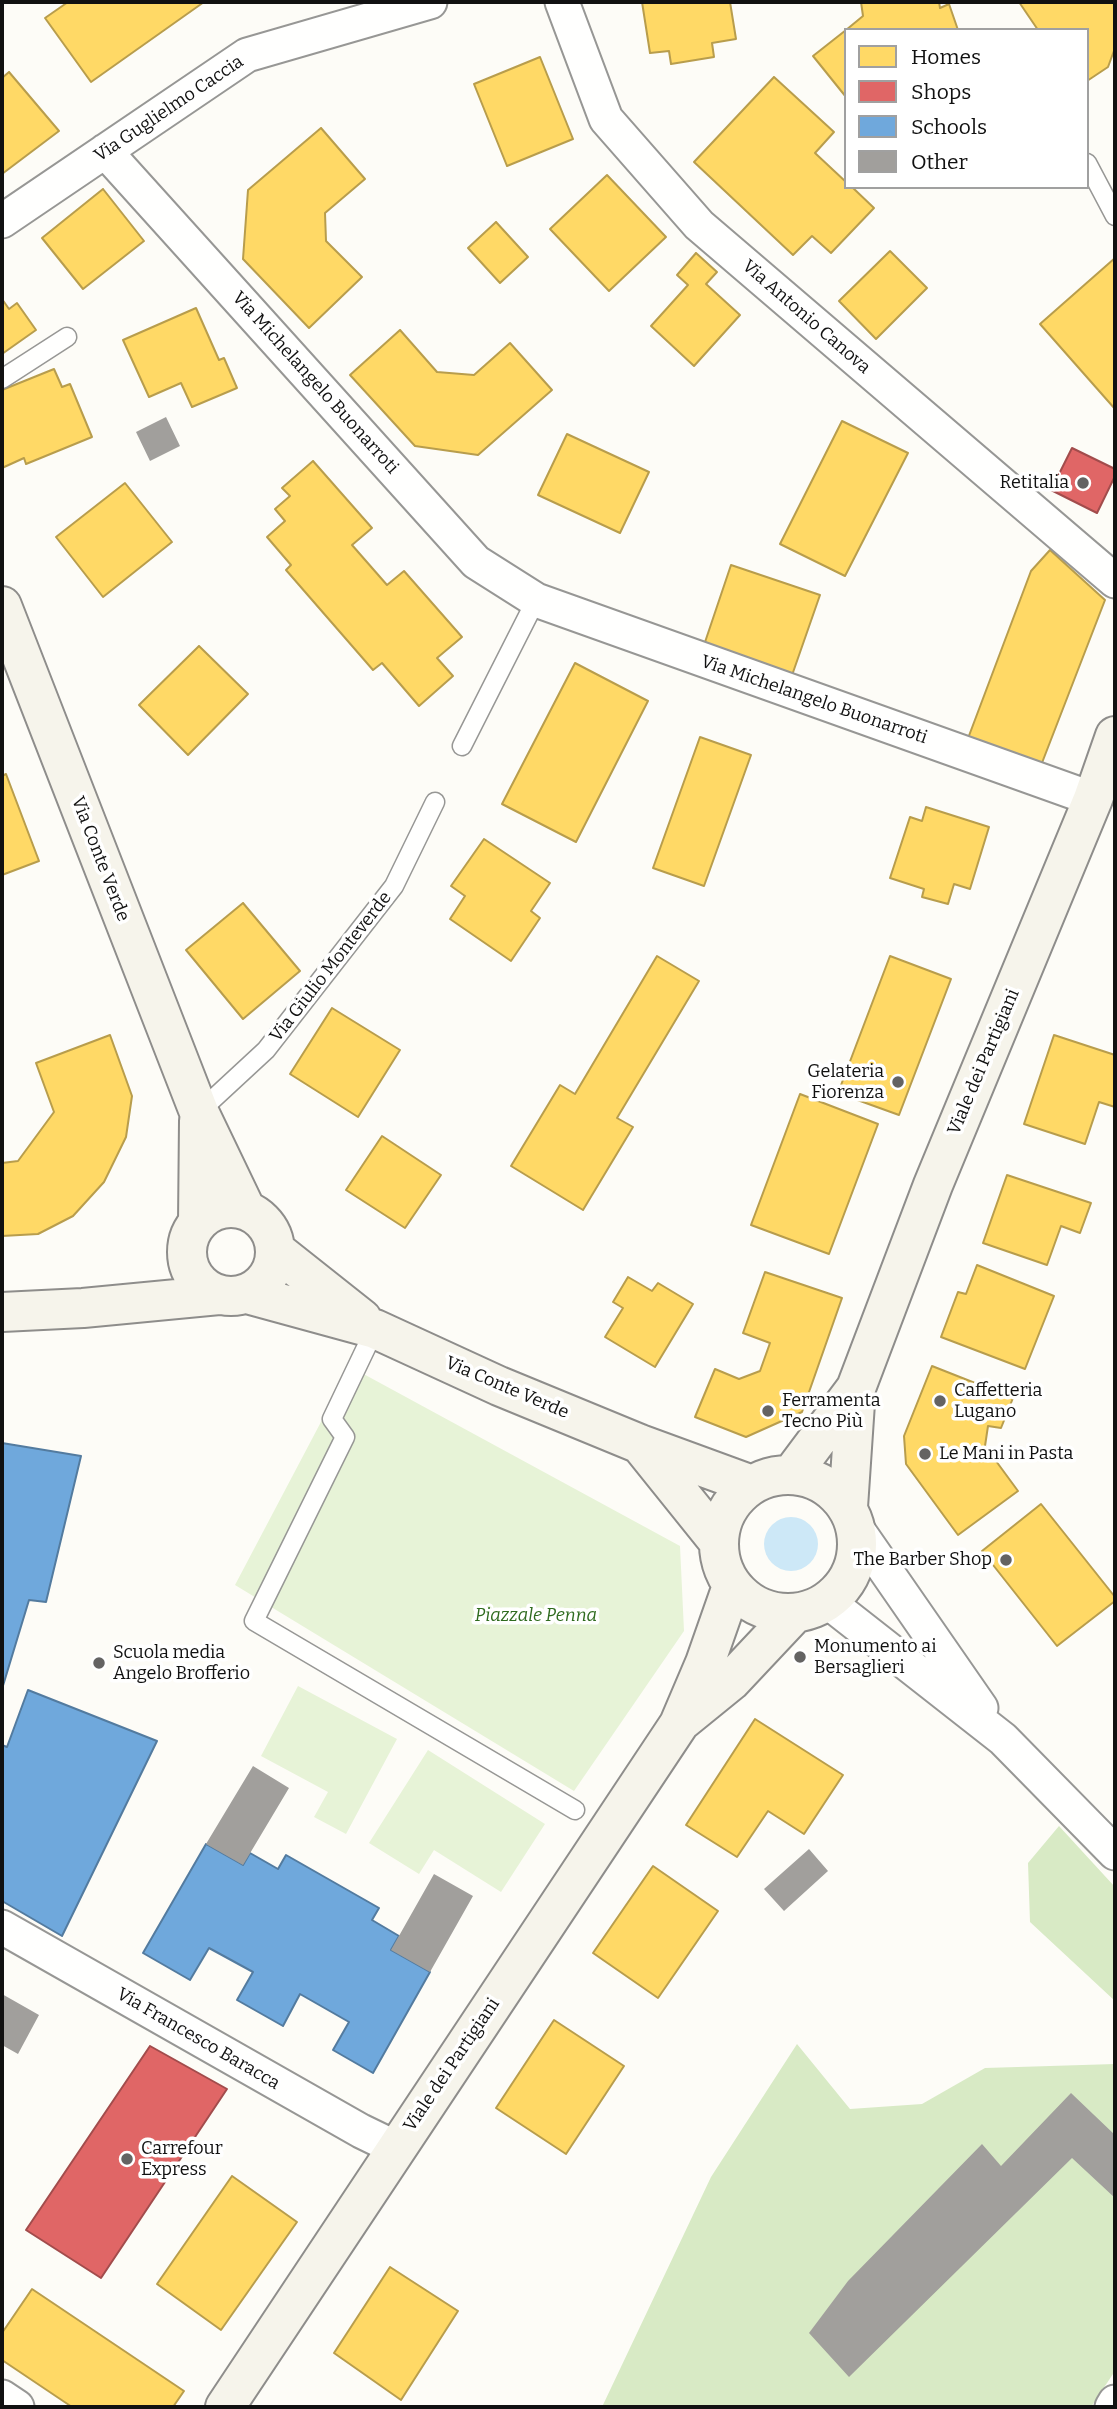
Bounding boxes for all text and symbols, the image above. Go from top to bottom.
legend [844,28,1089,189]
text: Homes [911,44,981,70]
street label: Via Guglielmo Caccia [90,51,248,167]
text: Shops [911,79,971,105]
text: Schools [911,114,987,140]
text: Other [911,149,968,175]
street label: Via Antonio Canova [737,255,875,379]
street label: Via Michelangelo Buonarroti [227,287,403,479]
place label: Retitalia [999,472,1069,494]
marker: Retitalia [1075,475,1091,491]
street label: Via Michelangelo Buonarroti [698,651,930,749]
street label: Via Conte Verde [66,794,134,924]
street label: Via Giulio Monteverde [266,888,396,1046]
street label: Viale dei Partigiani [944,986,1024,1138]
place label: Gelateria Fiorenza [807,1061,884,1104]
marker: Gelateria Fiorenza [890,1074,906,1090]
street label: Via Conte Verde [442,1352,572,1424]
place label: Caffetteria Lugano [954,1380,1042,1422]
place label: Ferramenta Tecno Più [782,1390,881,1432]
marker: Caffetteria Lugano [932,1393,948,1409]
marker: Ferramenta Tecno Più [760,1403,776,1419]
place label: Le Mani in Pasta [939,1443,1073,1465]
marker: Le Mani in Pasta [917,1446,933,1462]
place label: The Barber Shop [853,1549,992,1571]
marker: The Barber Shop [998,1552,1014,1568]
park label: Piazzale Penna [475,1605,597,1627]
place label: Monumento ai Bersaglieri [814,1636,936,1678]
place label: Scuola media Angelo Brofferio [113,1642,250,1684]
marker: Monumento ai Bersaglieri [792,1649,808,1665]
marker: Scuola media Angelo Brofferio [91,1655,107,1671]
street label: Via Francesco Baracca [113,1983,283,2095]
street label: Viale dei Partigiani [399,1994,505,2136]
place label: Carrefour Express [141,2138,223,2180]
marker: Carrefour Express [119,2151,135,2167]

